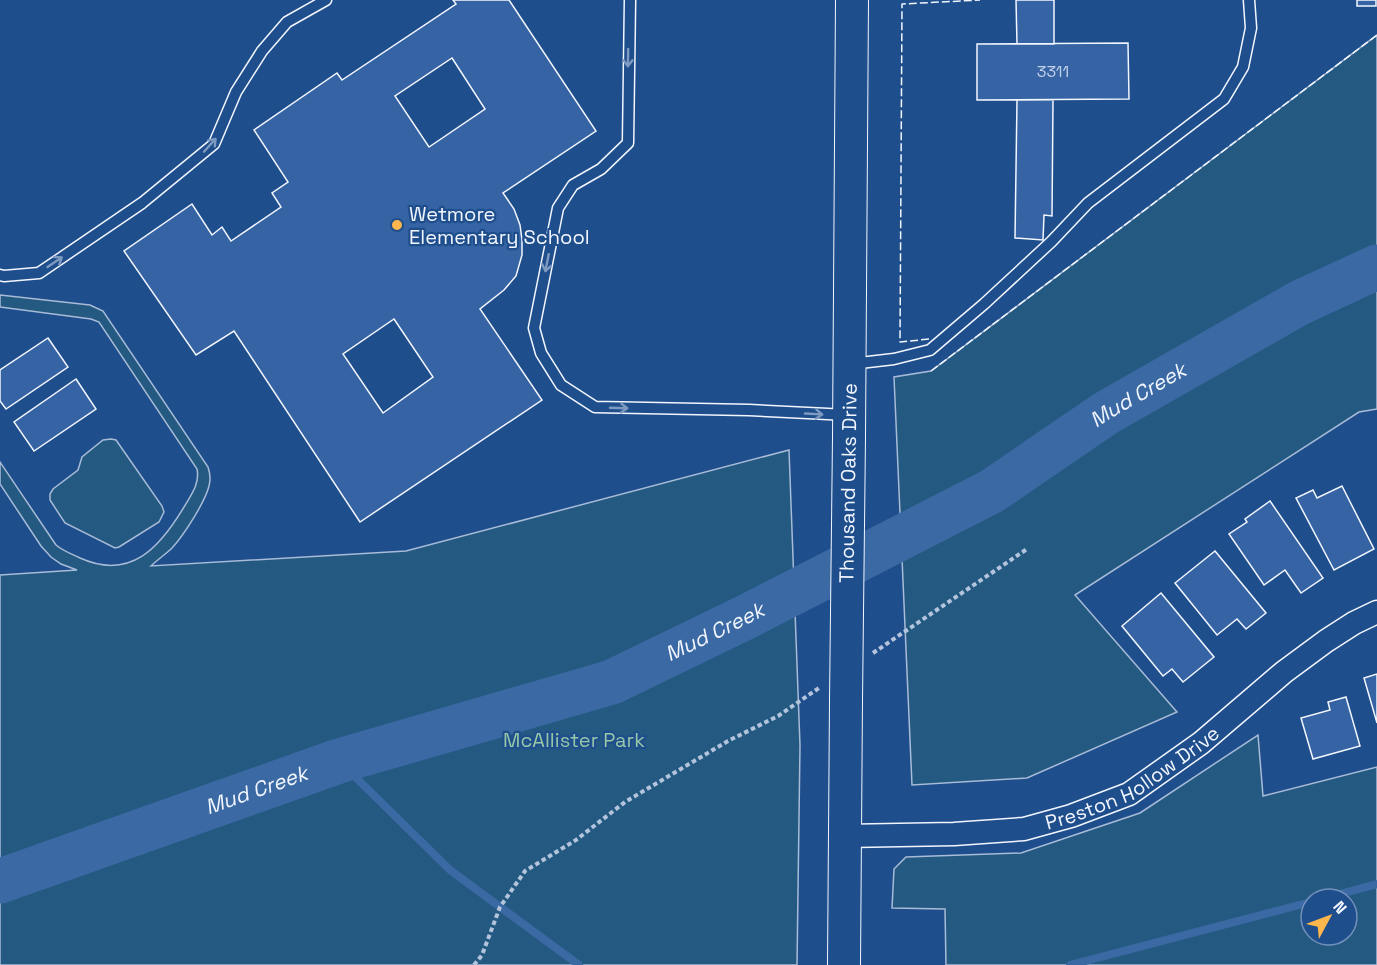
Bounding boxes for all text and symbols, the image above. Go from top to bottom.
one-way arrow [623,48,634,68]
house number: 3311 [1037,61,1069,82]
one-way arrow [203,138,217,153]
place label: Wetmore Elementary School [409,201,590,250]
marker: Wetmore Elementary School [390,218,404,232]
one-way arrow [541,252,552,272]
one-way arrow [46,256,62,268]
water label: Mud Creek [1084,355,1193,433]
street label: Thousand Oaks Drive [833,383,863,583]
one-way arrow [608,402,628,414]
one-way arrow [803,408,823,419]
water label: Mud Creek [660,595,771,667]
street label: Preston Hollow Drive [1042,720,1225,836]
park label: McAllister Park [503,727,645,753]
water label: Mud Creek [201,758,314,820]
north arrow [1299,887,1359,947]
text: N [1328,897,1351,918]

